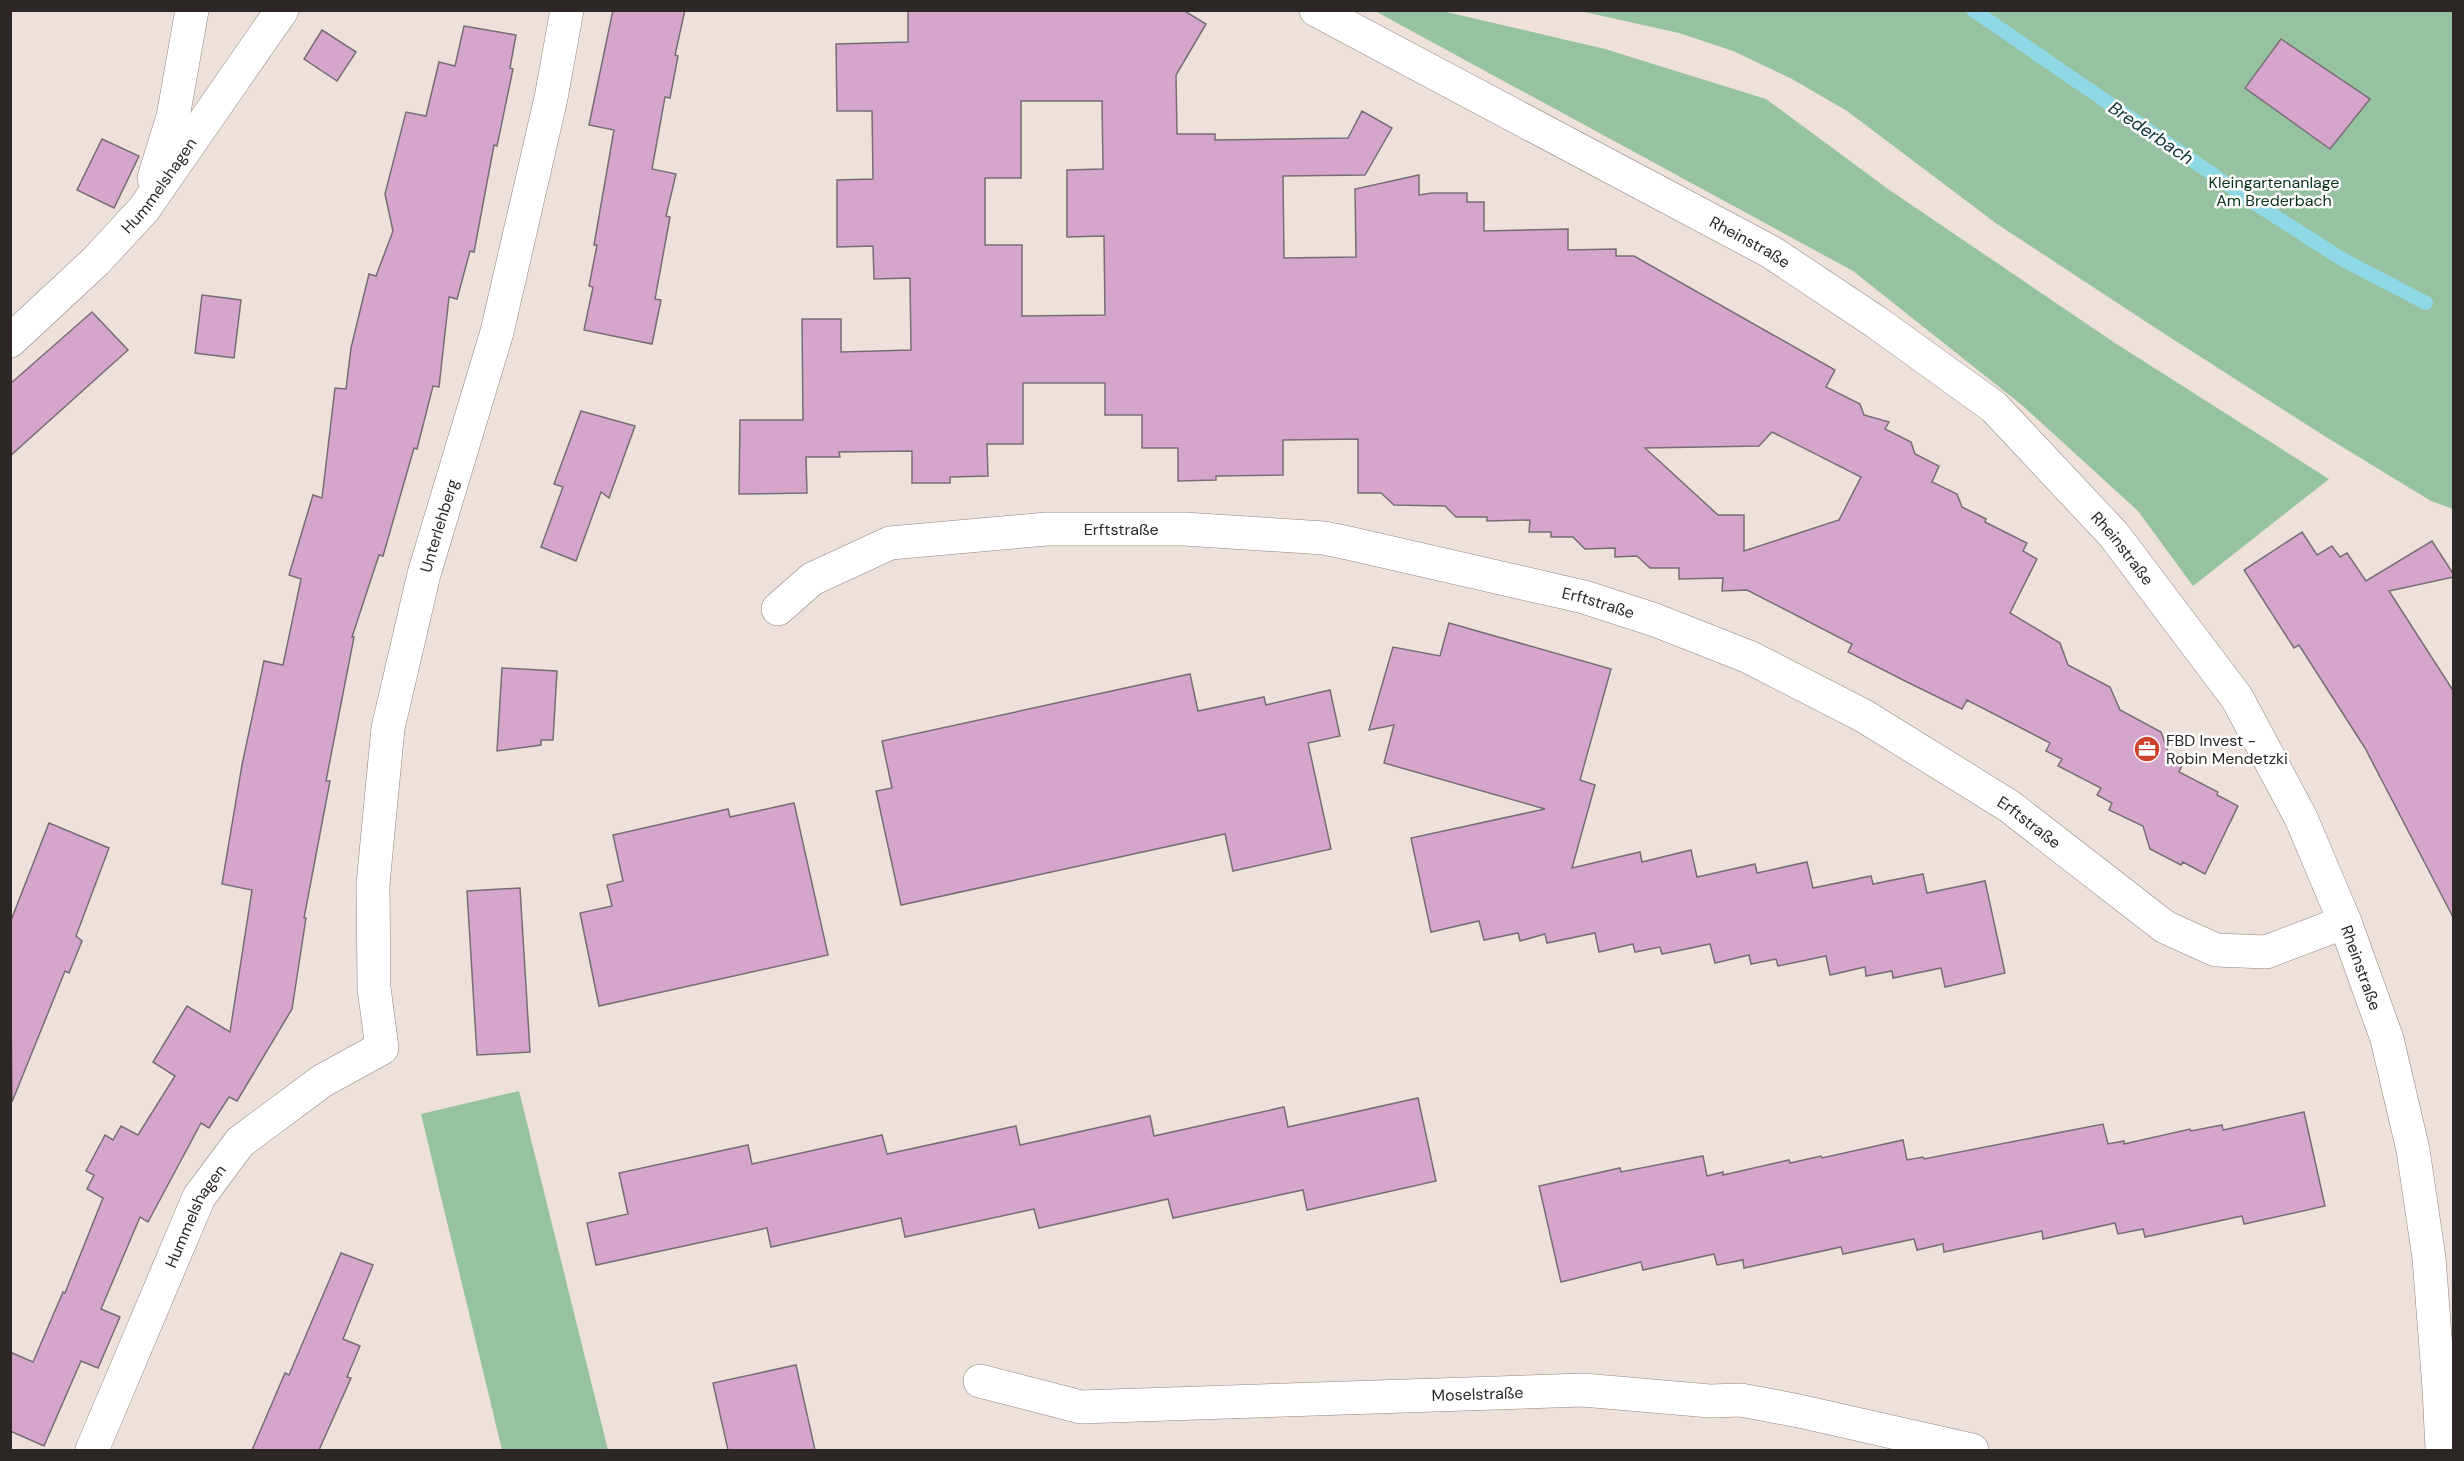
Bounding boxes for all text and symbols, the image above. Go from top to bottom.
water label: Brederbach [2104,96,2198,170]
street label: Hummelshagen [117,134,201,238]
park label: Kleingartenanlage Am Brederbach [2209,172,2339,211]
street label: Rheinstraße [1706,211,1794,273]
street label: Unterlehberg [415,476,463,575]
street label: Rheinstraße [2086,507,2158,590]
street label: Erftstraße [1084,519,1159,540]
street label: Erftstraße [1560,582,1637,624]
place label: FBD Invest - Robin Mendetzki [2166,730,2288,769]
office icon: FBD Invest - Robin Mendetzki [2132,734,2162,764]
street label: Erftstraße [1993,791,2065,853]
street label: Rheinstraße [2336,922,2386,1013]
street label: Hummelshagen [160,1160,231,1271]
street label: Moselstraße [1431,1382,1524,1406]

